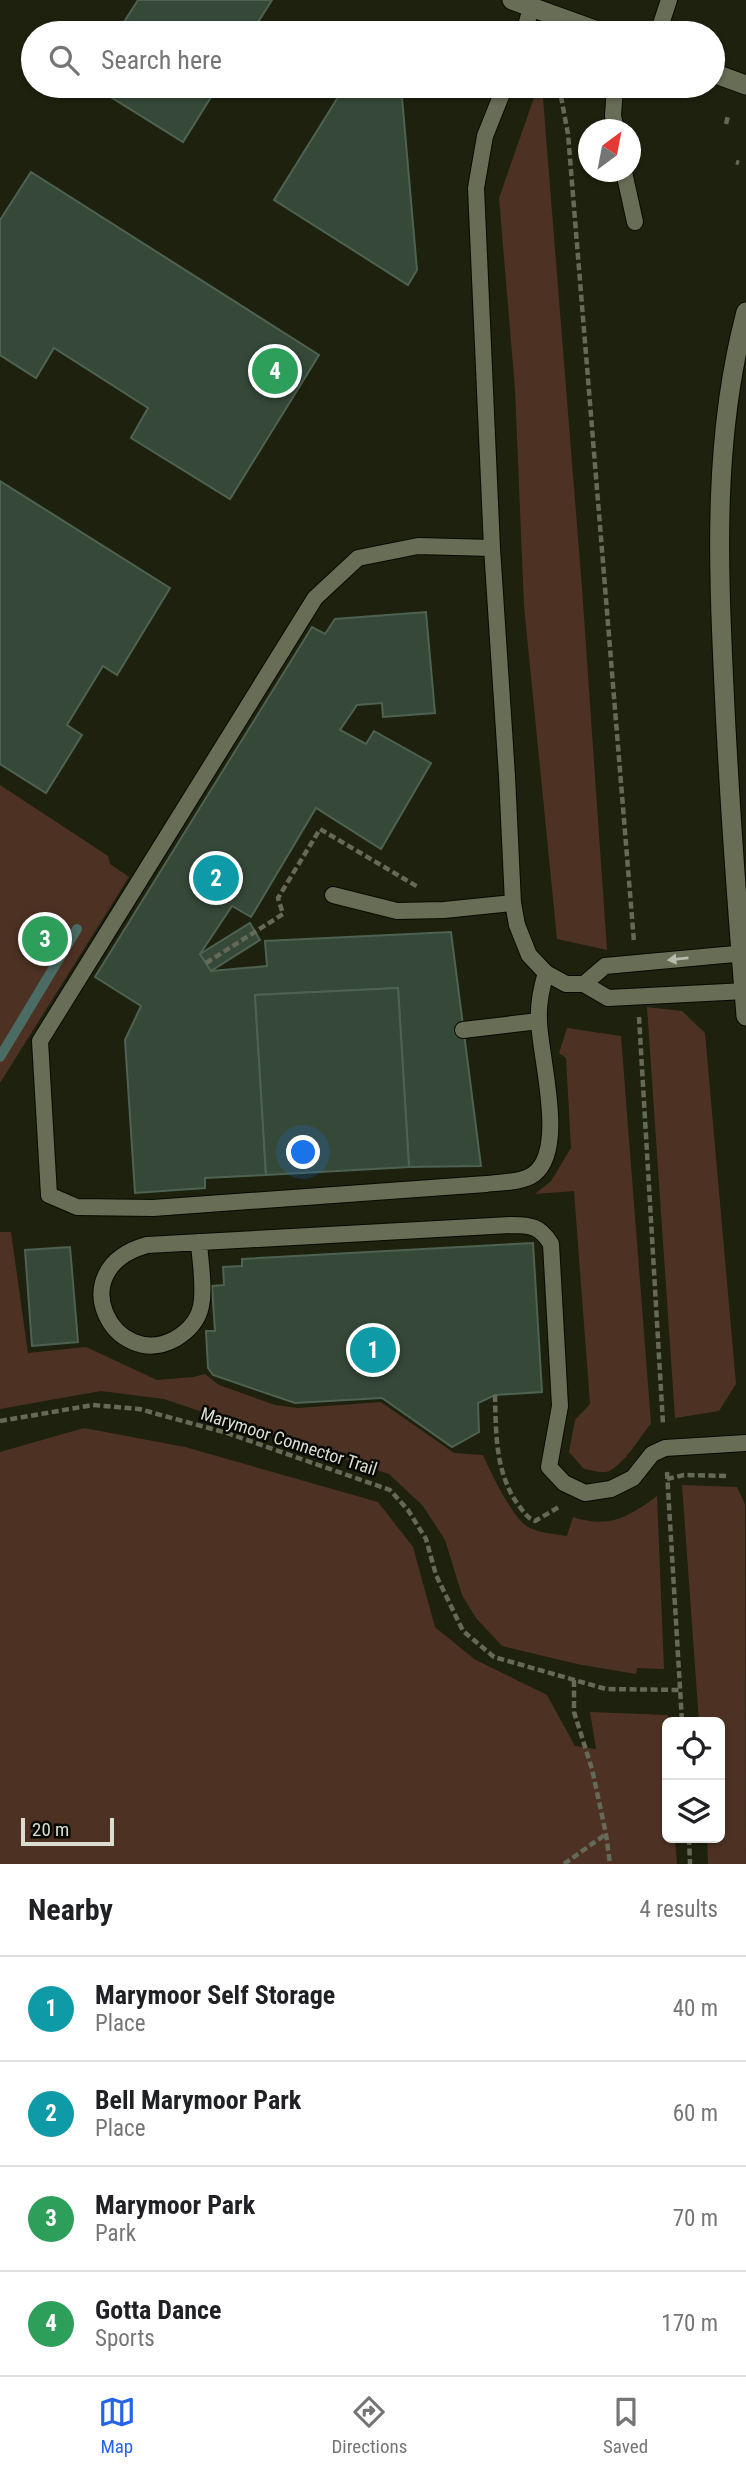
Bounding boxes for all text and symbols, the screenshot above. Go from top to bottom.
search box [21,21,725,98]
icon: search [45,41,83,79]
text: Search here [101,45,222,75]
north arrow [578,119,641,182]
pin: 4 [252,345,298,397]
pin: 2 [193,852,239,904]
pin: 3 [22,913,68,965]
one-way arrow [667,954,689,965]
your location [286,1135,320,1169]
pin: 1 [350,1324,396,1376]
street label: Marymoor Connector Trail [198,1403,380,1479]
map controls [662,1717,725,1843]
button: locate [662,1717,725,1780]
button: layers [662,1780,725,1843]
scale bar [21,1815,114,1847]
text: 20 m [32,1818,69,1841]
text: Nearby [28,1892,113,1927]
text: 4 results [640,1896,718,1923]
text: Marymoor Self Storage [95,1980,335,2010]
text: 1 [45,1995,57,2022]
text: 40 m [673,1995,718,2022]
text: Place [95,2010,145,2037]
text: Bell Marymoor Park [95,2085,301,2115]
text: 2 [45,2100,57,2127]
text: 60 m [673,2100,718,2127]
text: Place [95,2115,145,2142]
text: Marymoor Park [95,2190,255,2220]
text: 3 [45,2205,57,2232]
text: 70 m [673,2205,718,2232]
text: Park [95,2220,136,2247]
text: Gotta Dance [95,2295,221,2325]
text: 4 [45,2310,57,2337]
text: 170 m [661,2310,718,2337]
text: Sports [95,2325,155,2352]
tab: Map [98,2393,136,2458]
tab: Directions [331,2393,407,2458]
tab: Saved [603,2393,648,2458]

